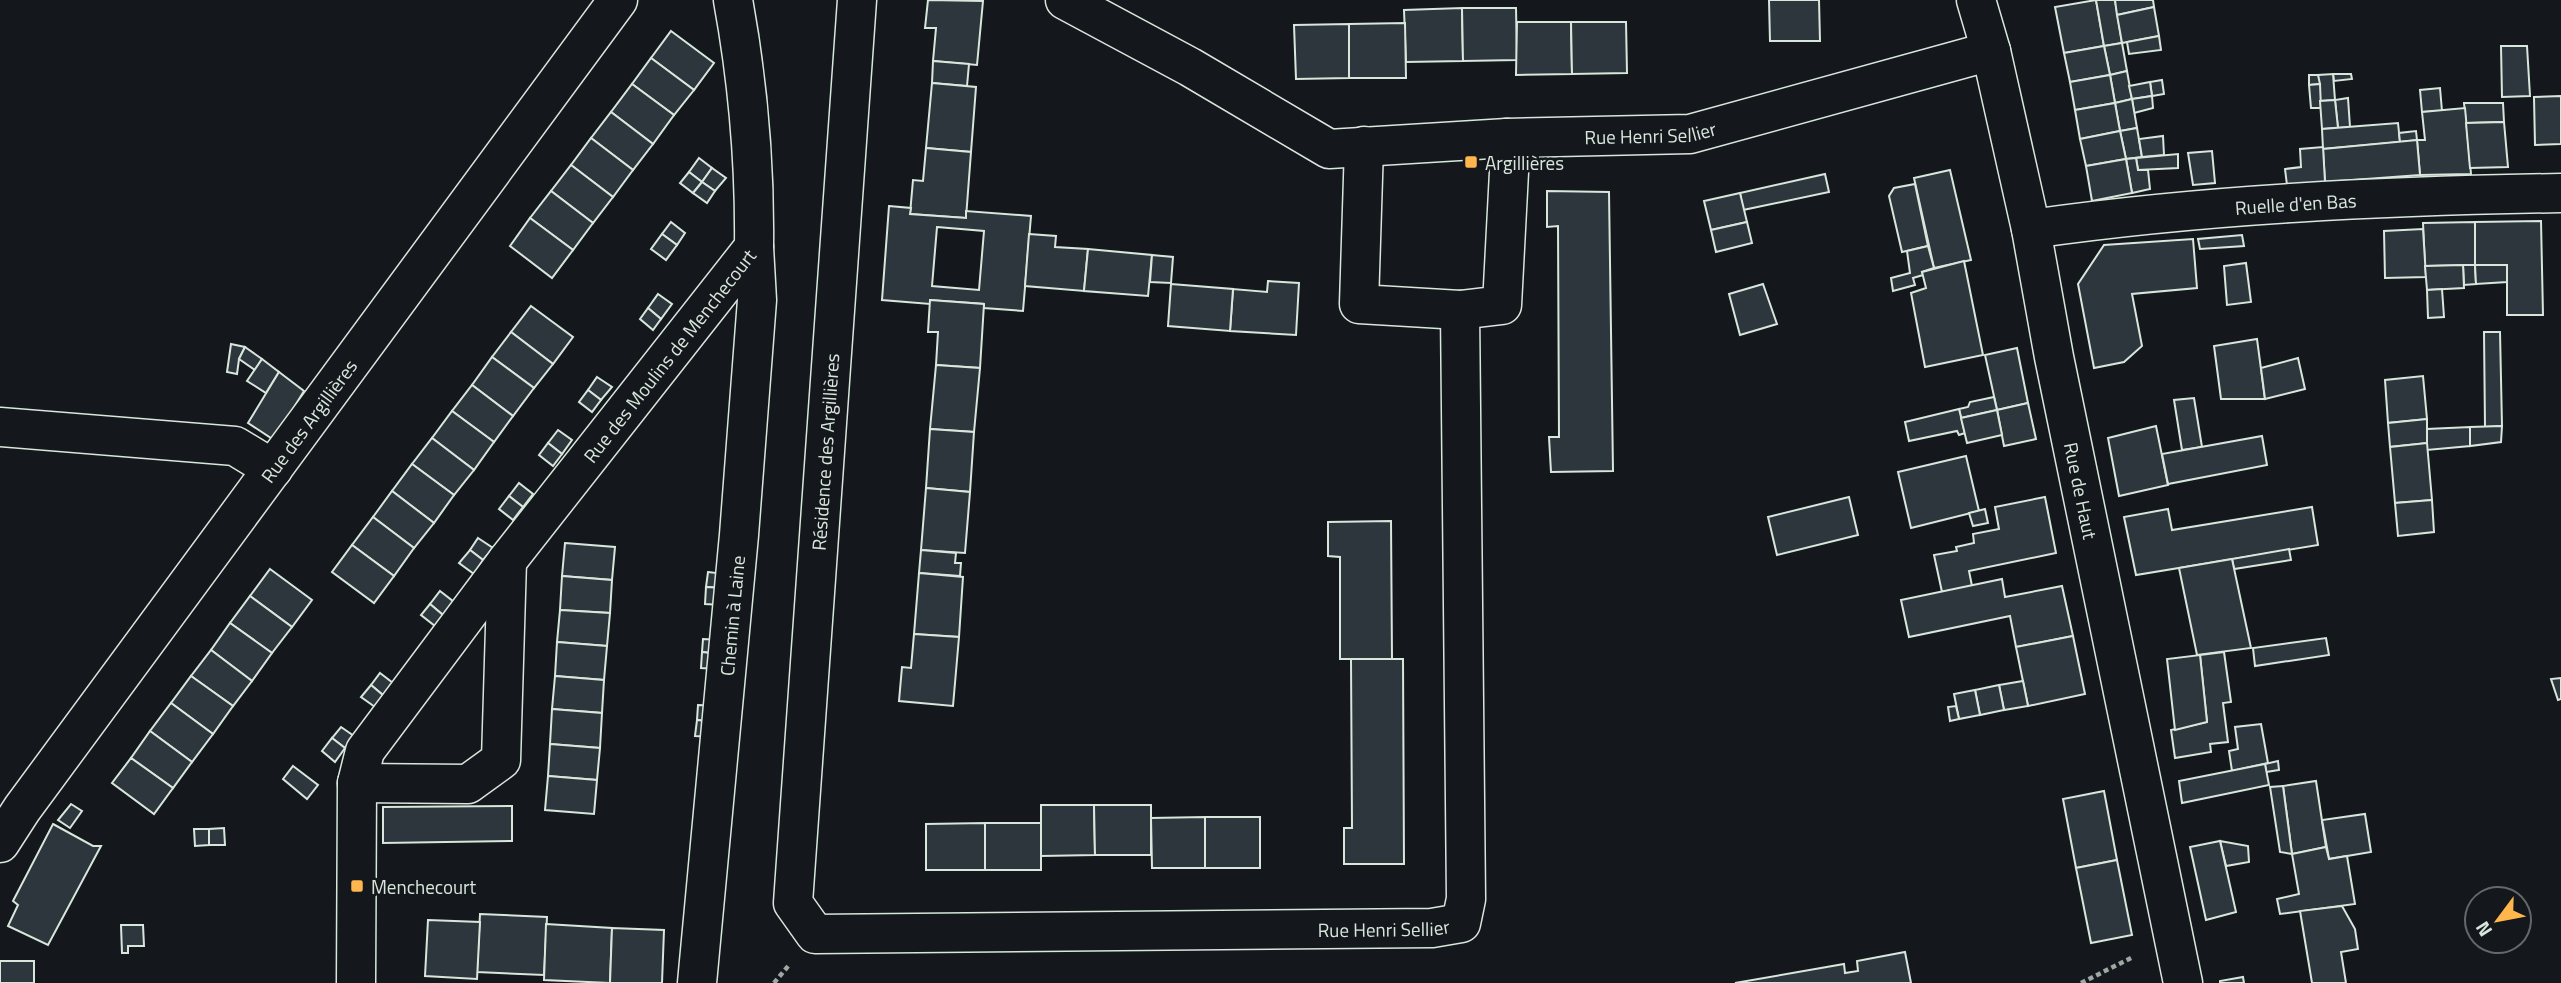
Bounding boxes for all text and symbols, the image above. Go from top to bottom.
street label: Rue Henri Sellier [1584,113,1720,151]
place label: Argillières [1485,148,1564,177]
marker: Argillières [1463,154,1479,170]
street label: Ruelle d'en Bas [2234,185,2357,221]
street label: Rue des Moulins de Menchecourt [575,242,762,468]
street label: Rue des Argillières [253,352,364,488]
street label: Résidence des Argillières [804,352,846,552]
street label: Rue de Haut [2057,439,2106,542]
street label: Chemin à Laine [711,554,752,677]
place label: Menchecourt [371,872,477,901]
marker: Menchecourt [349,878,365,894]
north arrow [2463,885,2533,955]
street label: Rue Henri Sellier [1318,911,1452,944]
text: N [2467,916,2499,943]

